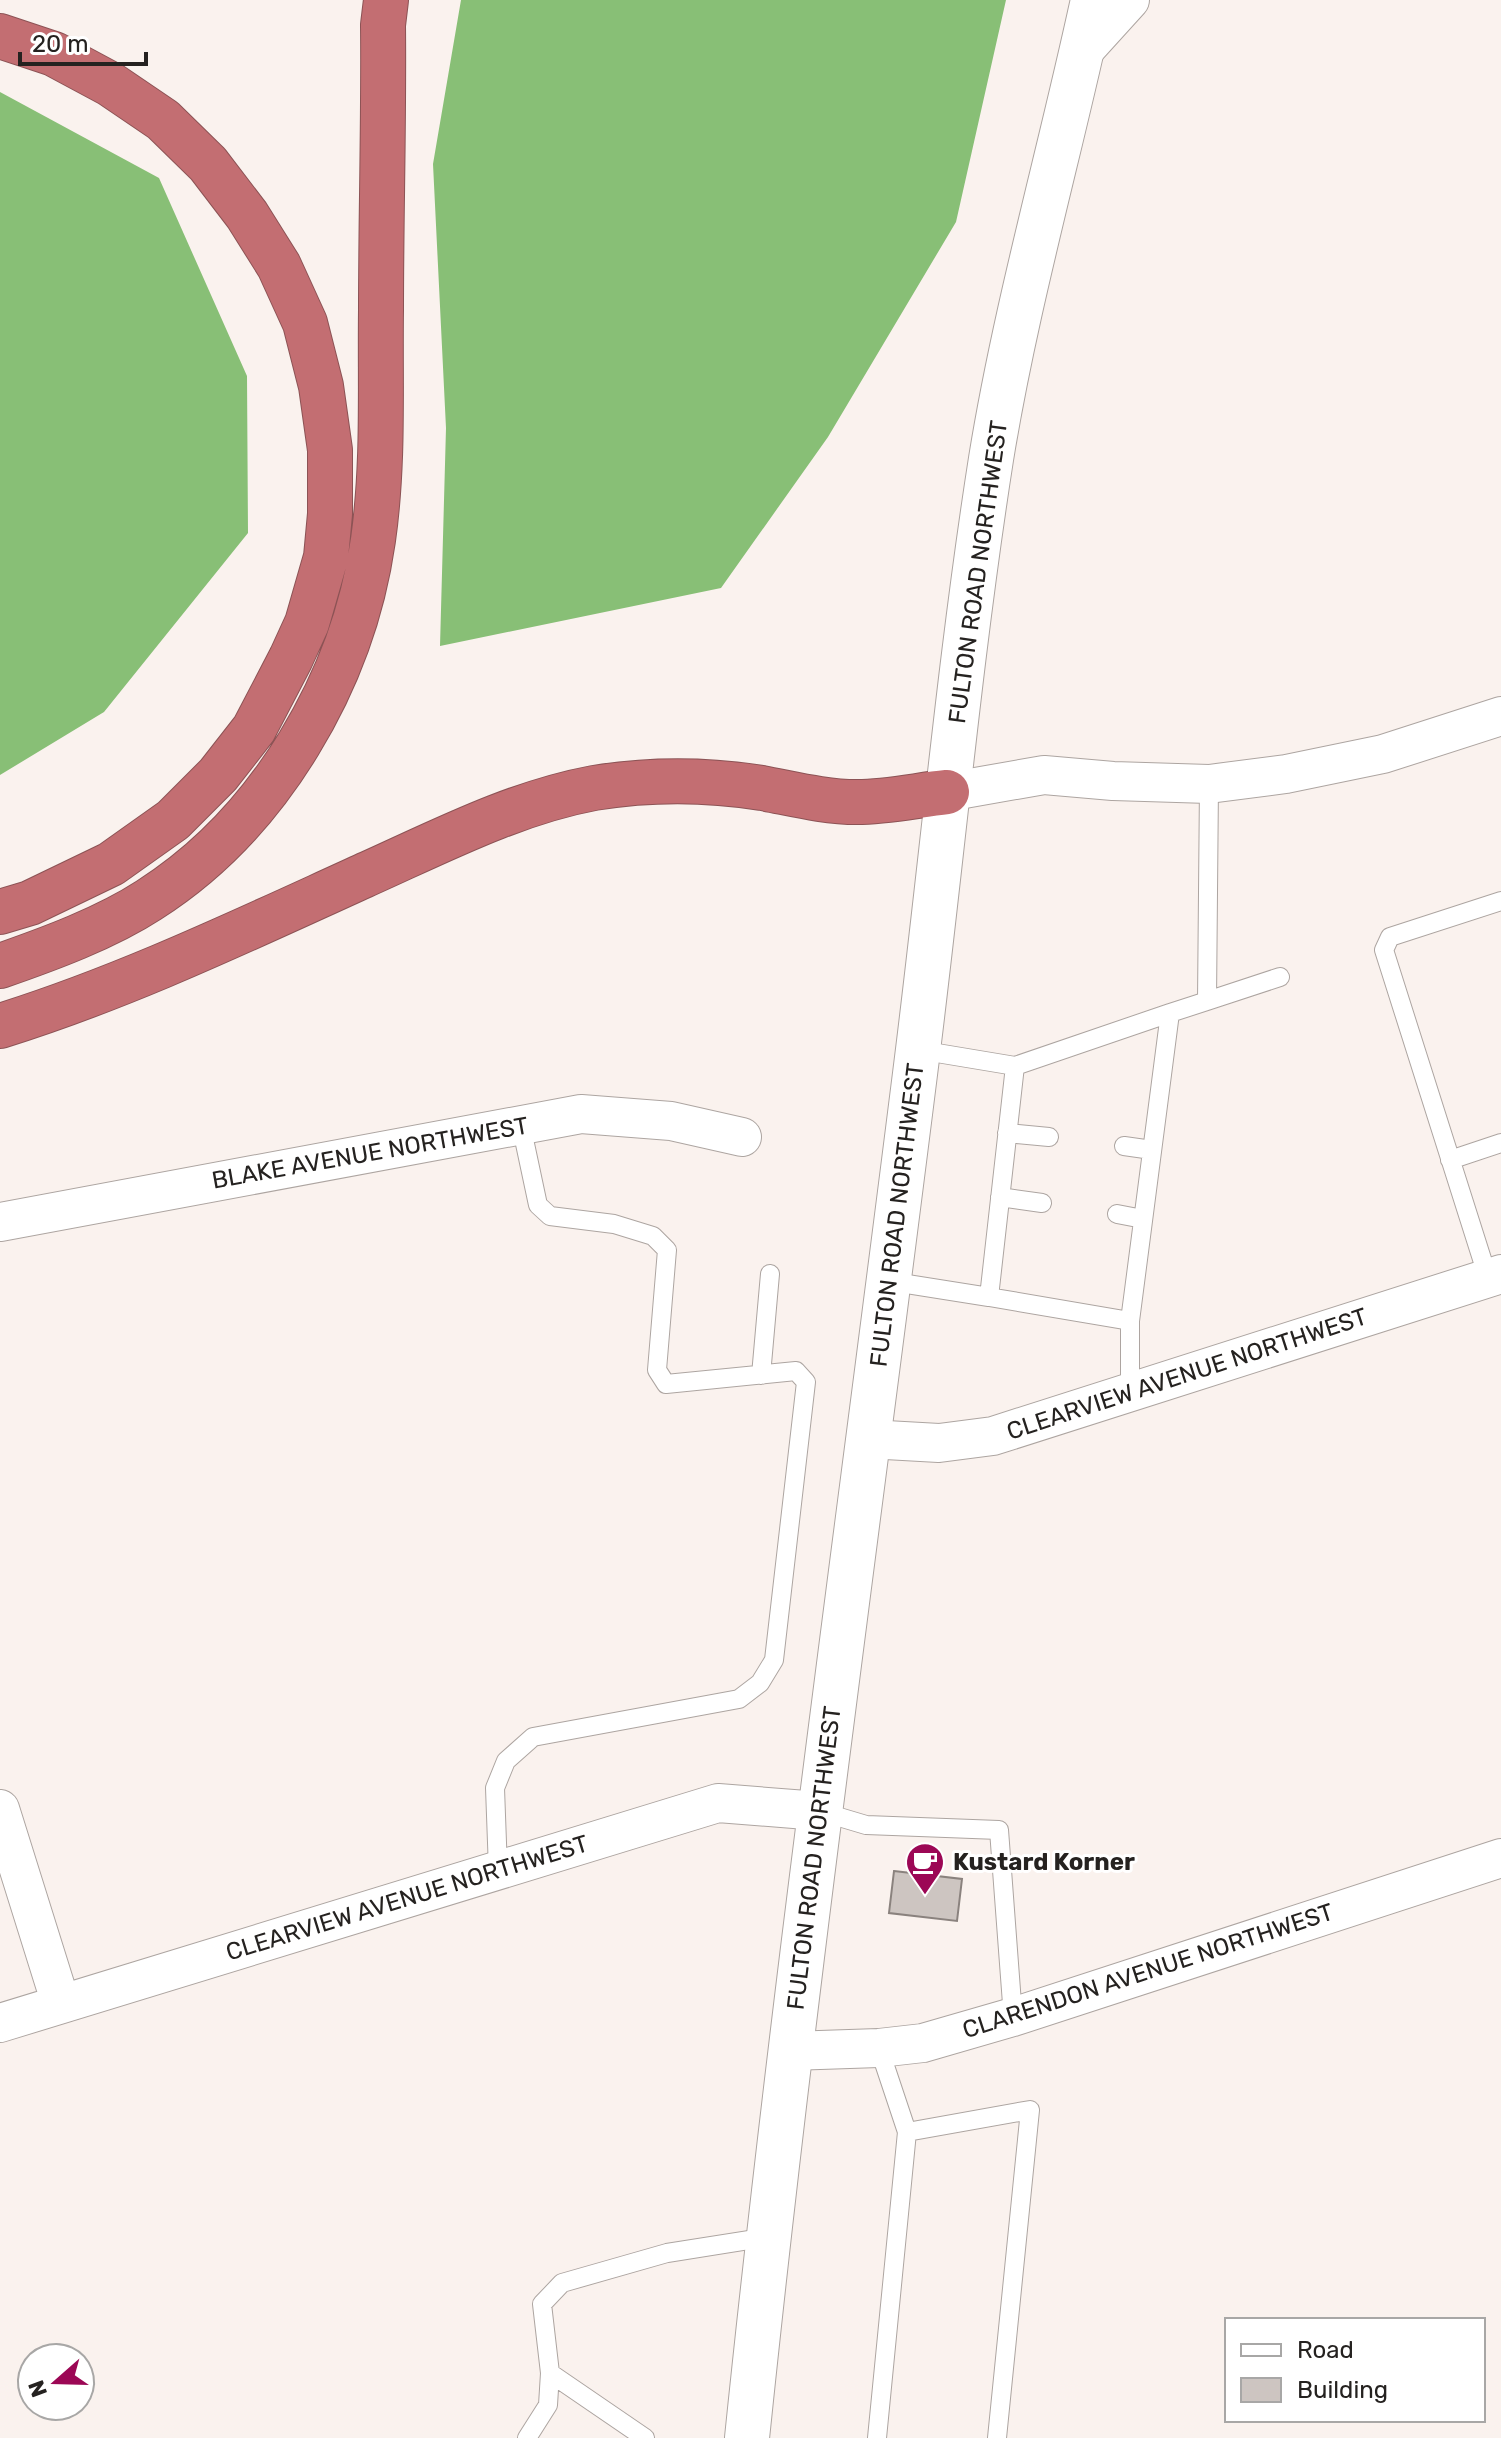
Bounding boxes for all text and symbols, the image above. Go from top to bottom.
scale bar [20,16,146,66]
text: 20 m [32,30,89,58]
street label: FULTON ROAD NORTHWEST [943,419,1013,725]
street label: FULTON ROAD NORTHWEST [864,1061,930,1368]
street label: BLAKE AVENUE NORTHWEST [210,1111,531,1195]
street label: CLEARVIEW AVENUE NORTHWEST [1003,1302,1371,1446]
street label: FULTON ROAD NORTHWEST [781,1704,847,2011]
street label: CLEARVIEW AVENUE NORTHWEST [223,1829,592,1967]
cafe icon: Kustard Korner [904,1841,946,1896]
place label: Kustard Korner [953,1848,1135,1876]
street label: CLARENDON AVENUE NORTHWEST [959,1898,1337,2044]
legend [1225,2318,1485,2422]
text: Road [1297,2336,1354,2364]
north arrow [16,2342,96,2422]
text: Building [1297,2376,1388,2404]
text: N [22,2377,53,2401]

